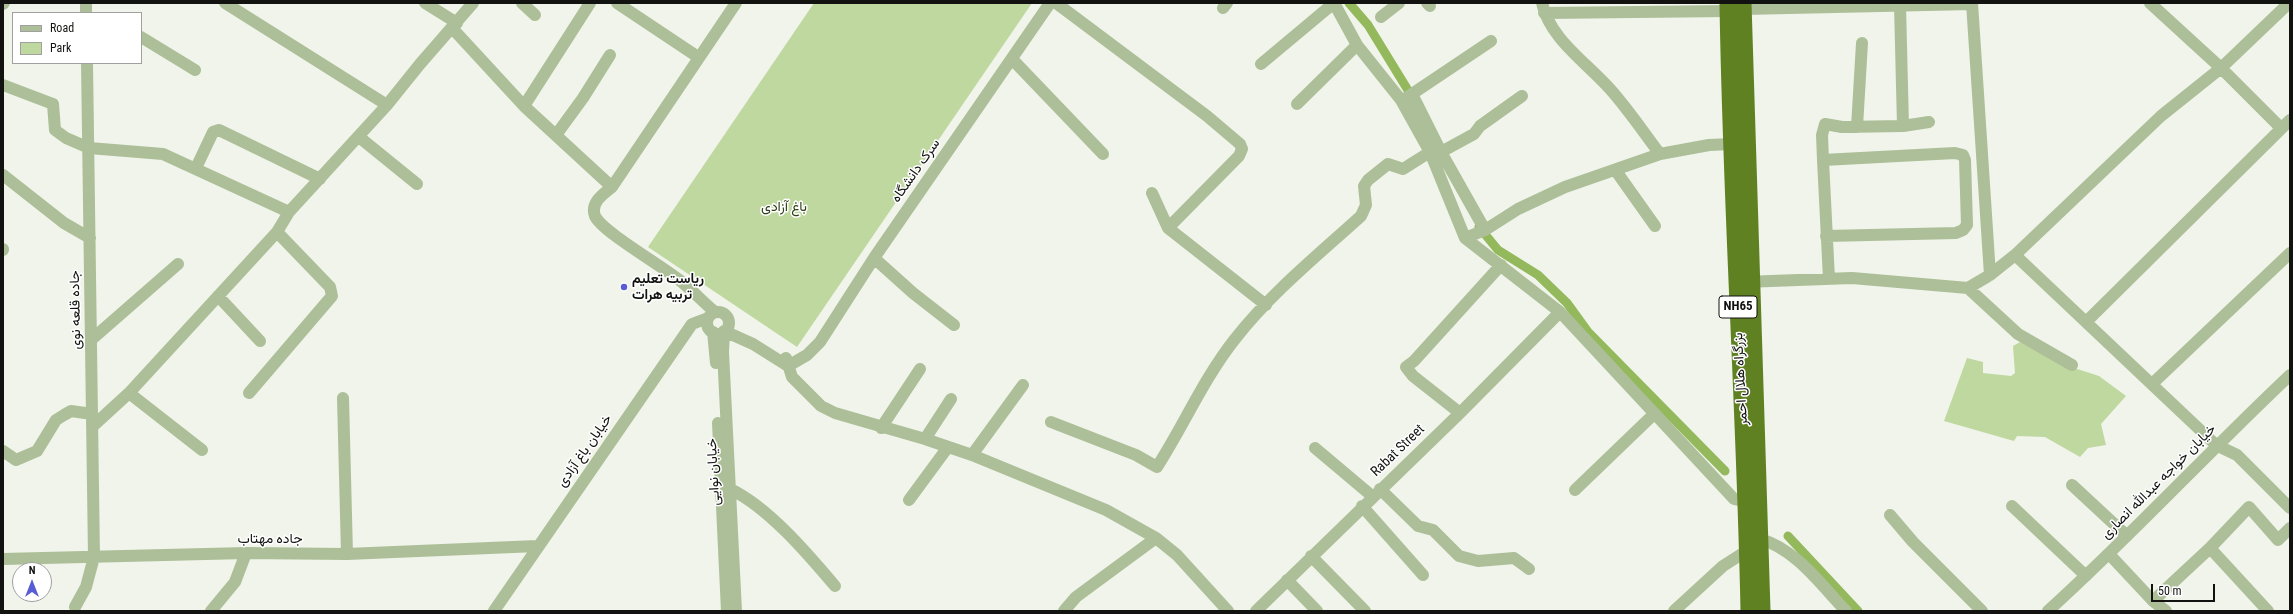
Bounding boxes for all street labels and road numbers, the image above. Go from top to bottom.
street label: سرک دانشگاه [888,136,944,206]
street label: جاده قلعه نوی [67,270,85,350]
road number: NH65 [1719,296,1757,318]
street label: بزرگراه هلال احمر [1730,332,1752,426]
street label: خیابان باغ آزادی [554,412,616,490]
street label: Rabat Street [1368,421,1428,481]
street label: خیابان خواجه عبدالله انصاری [2098,421,2220,543]
street label: خیابان نوایی [704,438,724,506]
street label: جاده مهتاب [237,531,303,547]

